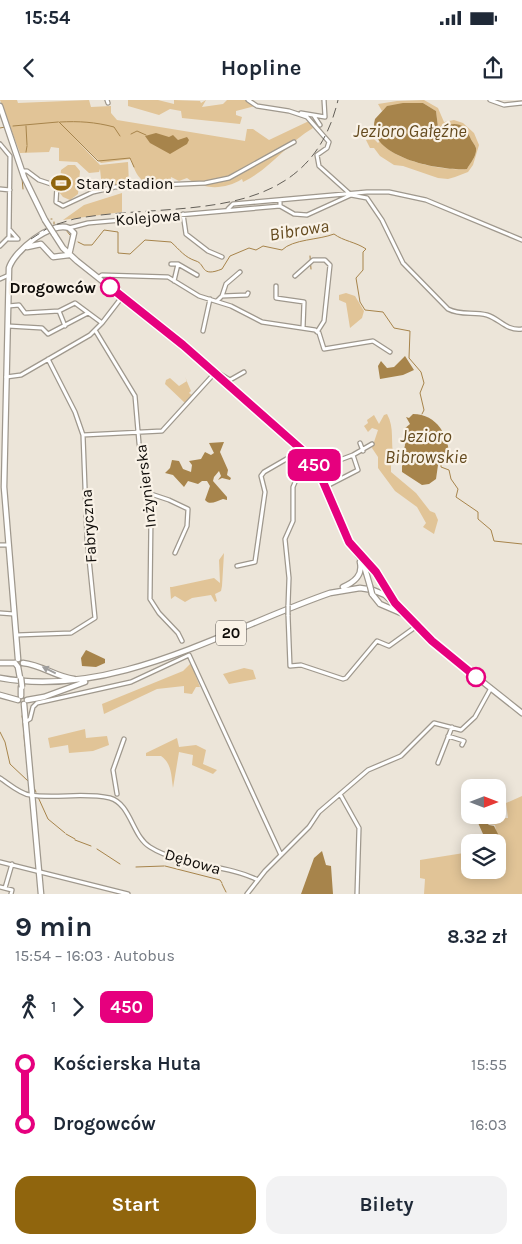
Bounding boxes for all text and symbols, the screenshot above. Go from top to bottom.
text: 15:54 [25,7,70,29]
icon: back [15,54,43,82]
icon: share [479,54,507,82]
text: Hopline [221,55,301,81]
water label: Jezioro Gałęźne [353,120,467,142]
sports icon: Stary stadion [50,172,72,194]
place label: Stary stadion [76,174,173,193]
street label: Kolejowa [115,205,181,230]
water label: Bibrowa [268,214,330,246]
marker: Drogowców [100,277,120,297]
place label: Drogowców [10,278,96,297]
water label: Jezioro Bibrowskie [385,425,467,468]
street label: Inżynierska [131,443,160,529]
line badge: 450 [285,449,343,481]
text: 450 [298,454,330,476]
street label: Fabryczna [76,488,101,563]
road number: 20 [216,620,246,646]
one-way arrow [42,666,56,674]
unlabelled marker [466,667,486,687]
north arrow [461,779,506,824]
map controls [461,779,506,879]
button: layers [461,834,506,879]
street label: Dębowa [163,844,223,879]
text: 9 min [15,910,92,943]
text: 8.32 zł [447,926,507,948]
text: 15:54 – 16:03 · Autobus [15,946,175,965]
icon: walk [15,993,43,1021]
icon: forward [64,993,92,1021]
text: 450 [110,996,143,1018]
text: 1 [51,997,56,1016]
text: Kościerska Huta [53,1053,201,1075]
text: 15:55 [471,1055,507,1074]
text: Drogowców [53,1113,156,1135]
text: 16:03 [470,1115,507,1134]
button: Start [15,1176,256,1234]
button: Bilety [266,1176,507,1234]

